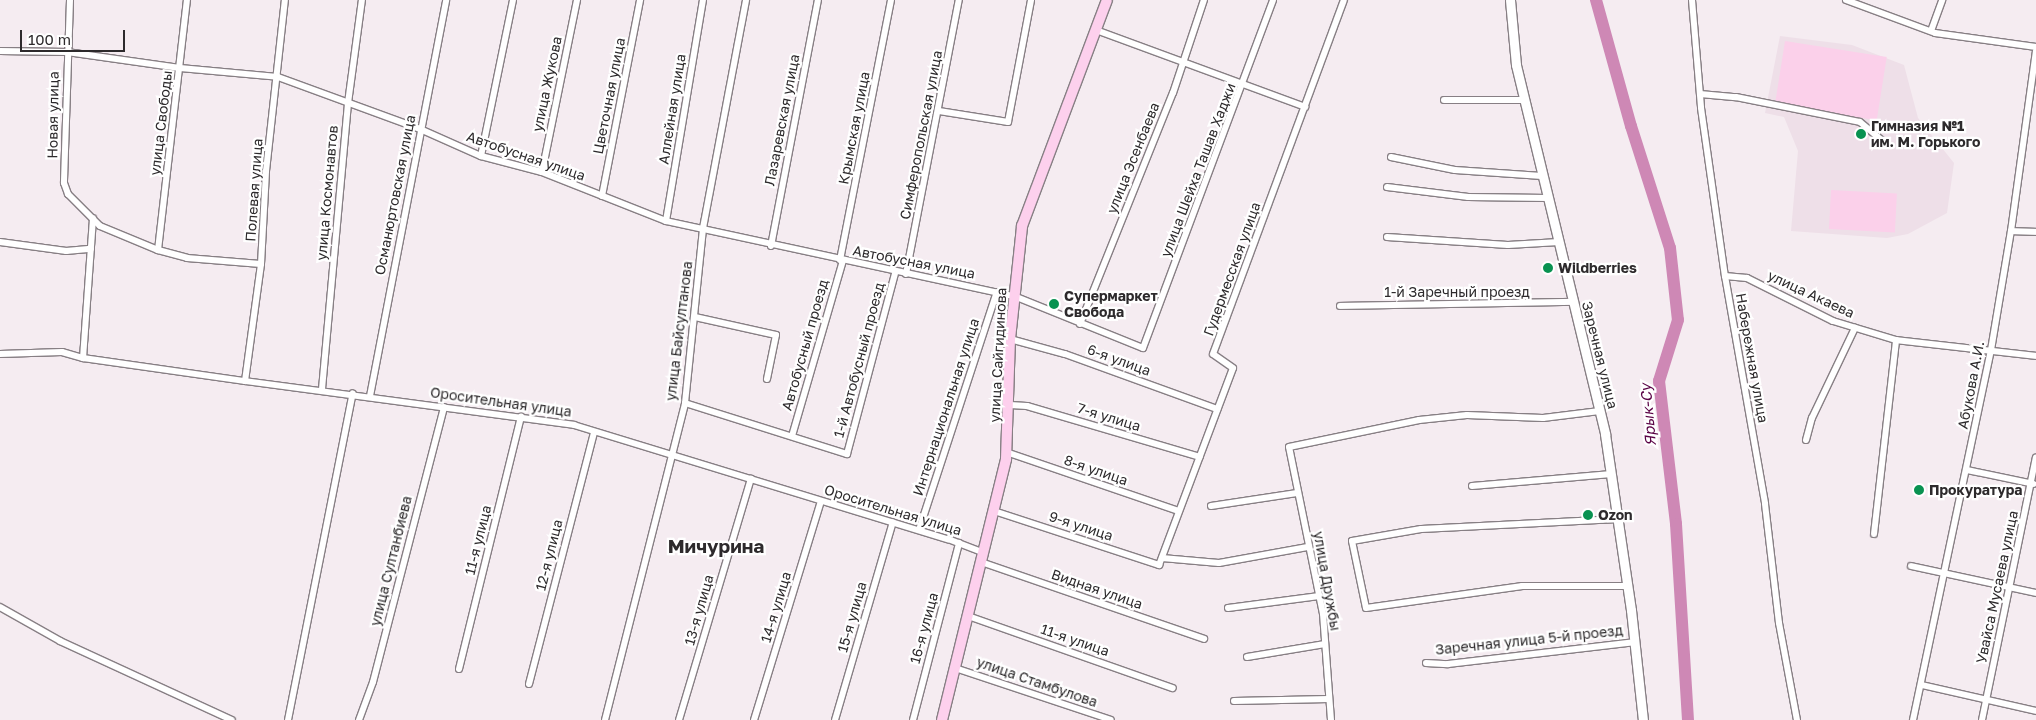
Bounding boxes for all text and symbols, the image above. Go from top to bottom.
scale bar [22,20,128,52]
text: 100 m [28,30,71,48]
street label: улица Жукова [529,35,565,133]
street label: Цветочная улица [589,36,629,156]
street label: Симферопольская улица [896,49,946,221]
street label: Аллейная улица [655,53,689,165]
street label: Лазаревская улица [761,53,803,187]
street label: улица Свободы [146,70,176,176]
street label: Крымская улица [835,70,873,186]
street label: Новая улица [44,71,62,159]
street label: улица Шейха Ташав Хаджи [1157,81,1239,259]
street label: улица Эсенбаева [1103,100,1163,216]
street label: Османюртовская улица [371,113,419,277]
place label: Гимназия №1 им. М. Горького [1871,118,1980,150]
street label: улица Космонавтов [313,125,341,261]
street label: Автобусная улица [464,128,588,184]
marker: Гимназия №1 им. М. Горького [1855,128,1867,140]
street label: Полевая улица [242,138,266,242]
street label: Гудермесская улица [1200,200,1264,338]
street label: Автобусная улица [851,242,977,282]
street label: улица Байсултанова [662,260,696,402]
place label: Wildberries [1558,260,1637,276]
marker: Wildberries [1542,262,1554,274]
street label: улица Акаева [1765,267,1857,321]
street label: Автобусный проезд [778,277,832,413]
street label: 1-й Автобусный проезд [830,281,888,439]
street label: 1-й Заречный проезд [1384,284,1530,300]
street label: улица Сайгидинова [986,287,1010,423]
place label: Супермаркет Свобода [1064,288,1158,321]
street label: Набережная улица [1732,292,1772,424]
marker: Супермаркет Свобода [1048,298,1060,310]
street label: Заречная улица [1579,299,1621,411]
street label: Интернациональная улица [909,316,983,498]
street label: Абукова А.И. [1954,340,1988,430]
street label: 6-я улица [1085,341,1153,379]
water label: Ярык-Су [1636,383,1660,447]
street label: Оросительная улица [429,384,573,420]
street label: 7-я улица [1075,399,1143,435]
street label: 8-я улица [1062,451,1130,489]
street label: Оросительная улица [822,481,964,539]
place label: Прокуратура [1929,482,2022,498]
marker: Прокуратура [1913,484,1925,496]
street label: улица Султанбиева [367,494,415,628]
street label: 11-я улица [461,503,495,577]
place label: Ozon [1598,507,1633,523]
street label: 9-я улица [1047,508,1115,544]
marker: Ozon [1582,509,1594,521]
street label: Увайса Мусаева улица [1973,509,2021,665]
street label: 12-я улица [532,518,566,592]
street label: улица Дружбы [1310,530,1344,632]
district label: Мичурина [668,535,764,557]
street label: Видная улица [1049,566,1145,612]
street label: 14-я улица [757,570,795,644]
street label: 13-я улица [681,573,717,647]
street label: 15-я улица [834,580,870,654]
street label: 16-я улица [906,591,942,665]
street label: 11-я улица [1039,620,1111,660]
street label: Заречная улица 5-й проезд [1434,622,1624,658]
street label: улица Стамбулова [974,653,1100,711]

